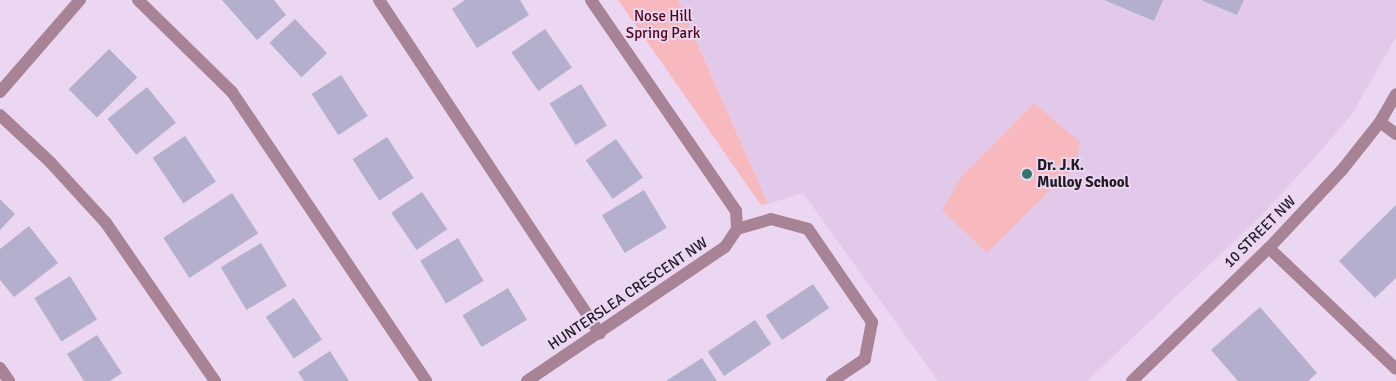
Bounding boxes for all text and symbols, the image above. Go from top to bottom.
park label: Nose Hill Spring Park [626,7,700,42]
place label: Dr. J.K. Mulloy School [1037,156,1129,191]
marker: Dr. J.K. Mulloy School [1021,168,1033,180]
street label: 10 STREET NW [1220,192,1300,272]
street label: HUNTERSLEA CRESCENT NW [545,234,711,354]

